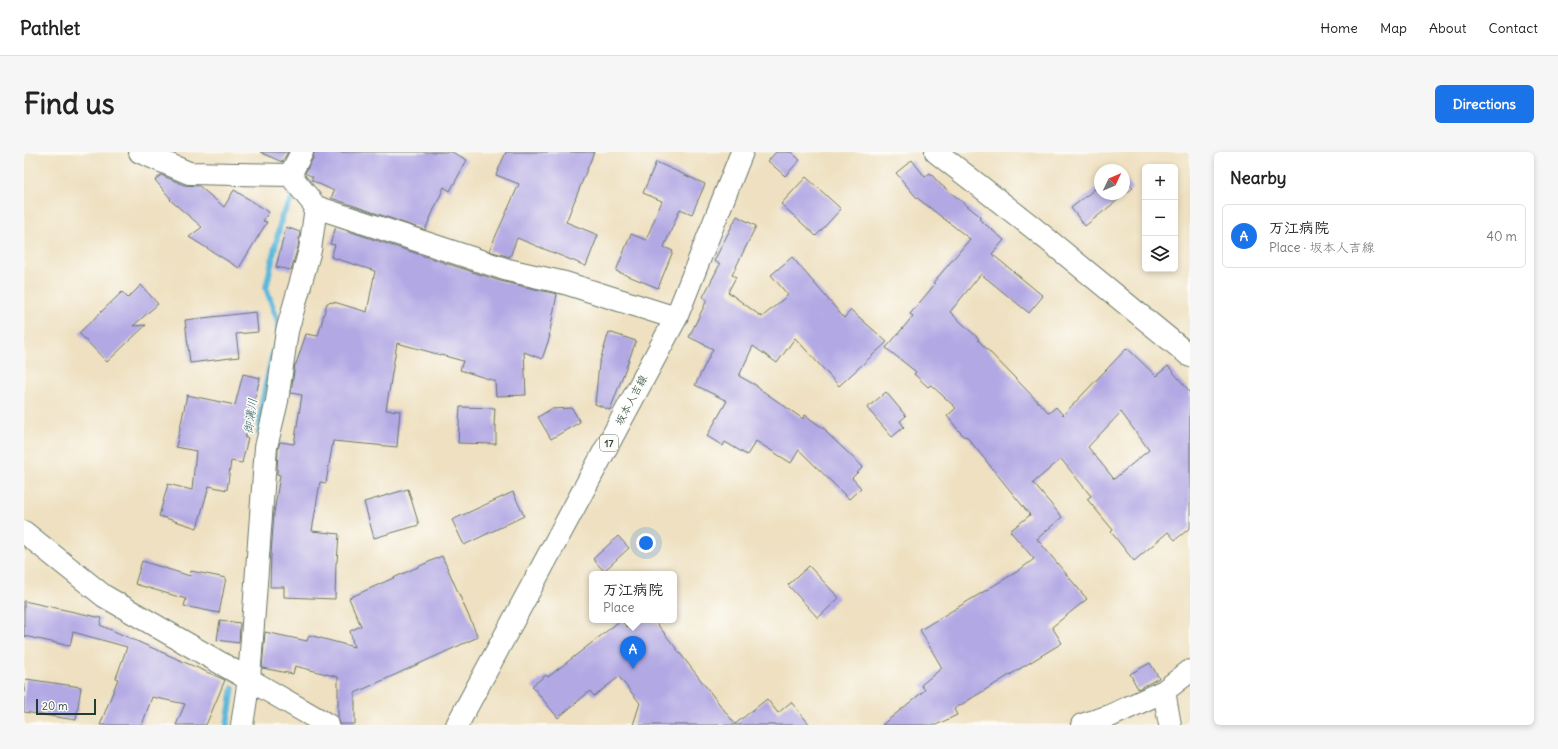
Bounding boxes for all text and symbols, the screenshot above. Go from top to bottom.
text: Pathlet [20,16,80,40]
text: Home [1320,19,1358,37]
text: Map [1380,19,1407,37]
text: About [1429,19,1467,37]
text: Contact [1489,19,1538,37]
button: Directions [1435,85,1534,123]
text: Find us [24,86,115,122]
north arrow [1094,164,1130,200]
map controls [1142,164,1178,272]
button: + [1142,164,1178,200]
text: Nearby [1230,167,1286,189]
button: − [1142,200,1178,236]
text: 万江病院 [1269,218,1329,237]
text: A [1240,228,1248,245]
text: 40 m [1486,228,1517,245]
button: layers [1142,236,1178,272]
text: Place · 坂本人吉線 [1269,239,1375,256]
street label: 坂本人吉線 [612,372,650,428]
water label: 御溝川 [240,397,260,435]
road number: 17 [600,435,618,451]
your location [636,533,656,553]
popup [589,571,677,623]
text: 万江病院 [603,580,663,599]
text: Place [603,599,634,616]
pin: A [620,636,646,669]
scale bar [36,697,96,716]
text: 20 m [42,699,68,713]

